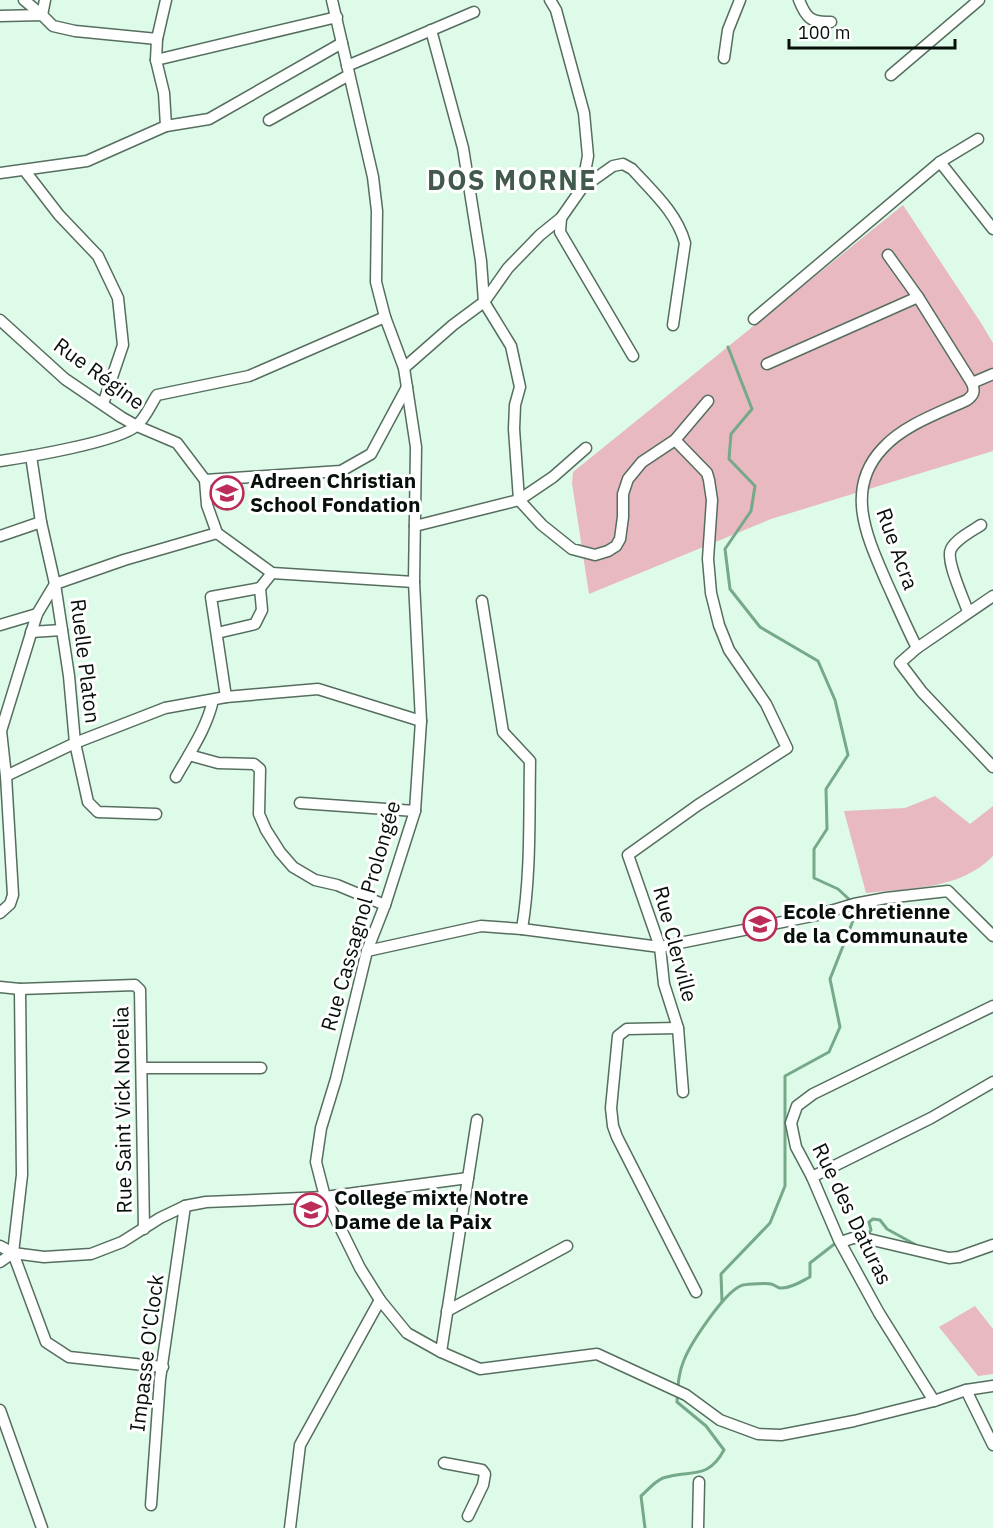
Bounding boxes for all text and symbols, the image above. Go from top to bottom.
scale bar [789,12,956,50]
text: 100 m [798,21,850,44]
district label: DOS MORNE [427,162,597,197]
street label: Rue Régine [48,331,151,416]
place label: Adreen Christian School Fondation [250,466,420,518]
school or university icon: Adreen Christian School Fondation [209,475,245,511]
street label: Rue Acra [870,504,926,593]
street label: Ruelle Platon [64,597,108,725]
street label: Rue Cassagnol Prolongée [314,797,406,1034]
street label: Rue Clerville [647,883,705,1005]
place label: Ecole Chretienne de la Communaute [783,897,968,949]
school or university icon: Ecole Chretienne de la Communaute [742,906,778,942]
street label: Rue Saint Vick Norelia [106,1006,138,1214]
street label: Rue des Daturas [806,1138,899,1289]
place label: College mixte Notre Dame de la Paix [334,1183,529,1235]
school or university icon: College mixte Notre Dame de la Paix [293,1192,329,1228]
street label: Impasse O'Clock [122,1272,170,1433]

